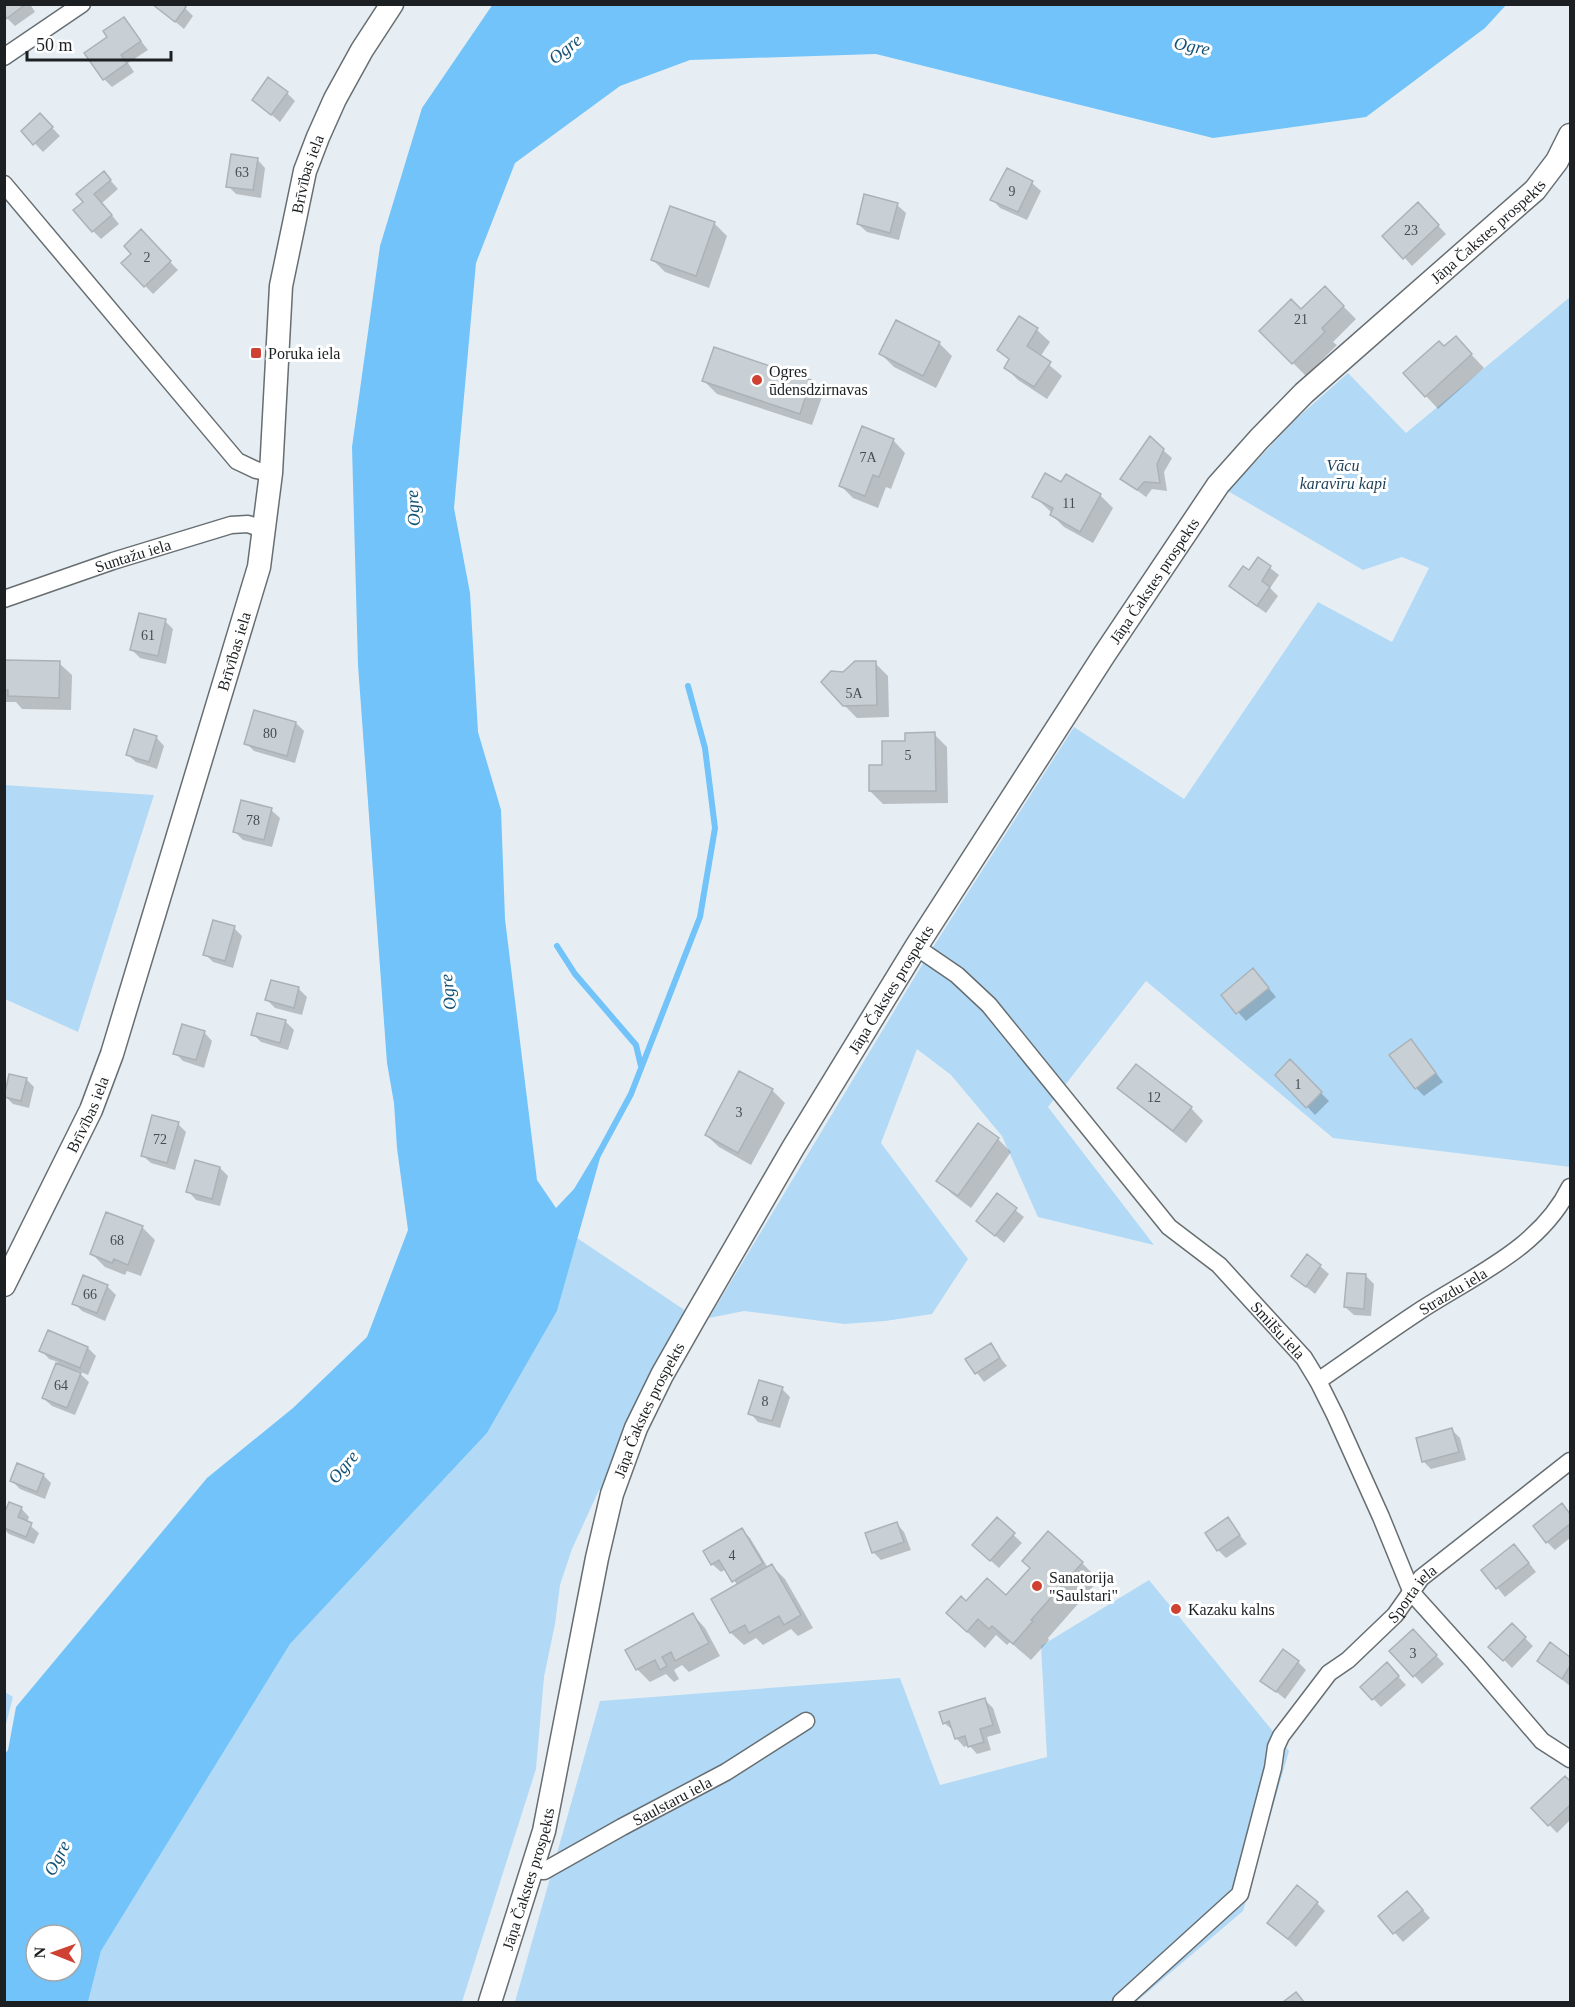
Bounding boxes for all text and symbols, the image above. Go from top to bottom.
scale bar [27,24,171,62]
water label: Ogre [545,30,585,68]
water label: Ogre [1172,33,1212,59]
text: 50 m [36,35,73,55]
street label: Brīvības iela [288,132,327,215]
house number: 63 [235,165,249,180]
street label: Jāņa Čakstes prospekts [1427,176,1549,286]
house number: 9 [1009,184,1016,199]
house number: 23 [1404,223,1418,238]
house number: 2 [144,250,151,265]
house number: 21 [1294,312,1308,327]
place label: Poruka iela [268,345,340,362]
marker: Poruka iela [249,346,263,360]
place label: Ogres ūdensdzirnavas [769,363,868,398]
marker: Ogres ūdensdzirnavas [750,373,764,387]
house number: 7A [859,450,877,465]
park label: Vācu karavīru kapi [1300,457,1386,493]
water label: Ogre [402,489,424,527]
house number: 11 [1062,496,1076,511]
street label: Jāņa Čakstes prospekts [1106,515,1202,647]
street label: Suntažu iela [92,535,173,575]
street label: Brīvības iela [214,610,253,693]
house number: 61 [141,628,155,643]
house number: 5A [845,686,863,701]
house number: 80 [263,726,277,741]
house number: 5 [905,748,912,763]
house number: 78 [246,813,260,828]
street label: Jāņa Čakstes prospekts [845,922,936,1056]
water label: Ogre [436,973,460,1011]
street label: Brīvības iela [63,1074,111,1155]
house number: 1 [1295,1077,1302,1092]
house number: 12 [1147,1090,1161,1105]
house number: 3 [736,1105,743,1120]
house number: 72 [153,1132,167,1147]
house number: 68 [110,1233,124,1248]
street label: Strazdu iela [1415,1264,1490,1318]
house number: 66 [83,1287,97,1302]
street label: Smilšu iela [1248,1298,1309,1362]
street label: Jāņa Čakstes prospekts [610,1339,687,1480]
house number: 64 [54,1378,68,1393]
house number: 8 [762,1394,769,1409]
water label: Ogre [324,1447,362,1487]
house number: 4 [729,1548,736,1563]
street label: Sporta iela [1384,1561,1439,1626]
place label: Sanatorija "Saulstari" [1049,1569,1118,1604]
marker: Sanatorija "Saulstari" [1030,1579,1044,1593]
place label: Kazaku kalns [1188,1601,1275,1618]
marker: Kazaku kalns [1169,1602,1183,1616]
house number: 3 [1410,1646,1417,1661]
street label: Saulstaru iela [630,1773,714,1828]
street label: Jāņa Čakstes prospekts [499,1806,557,1952]
water label: Ogre [40,1837,74,1879]
north arrow [24,1923,84,1983]
text: N [31,1946,48,1959]

